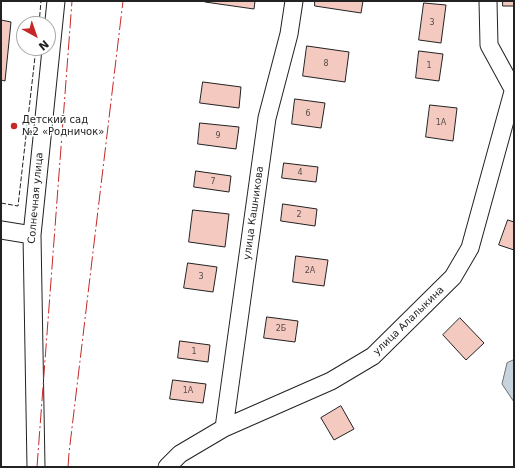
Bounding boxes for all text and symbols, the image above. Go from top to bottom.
north arrow [16,16,56,56]
house number: 3 [429,18,435,28]
text: N [36,37,51,53]
house number: 8 [323,59,329,69]
house number: 1 [426,61,432,71]
house number: 6 [305,109,311,119]
place label: Детский сад №2 «Родничок» [22,114,104,138]
house number: 1А [436,118,446,128]
marker: Детский сад №2 «Родничок» [9,121,19,131]
house number: 9 [215,131,221,141]
street label: Солнечная улица [26,152,46,244]
street label: улица Кашникова [241,165,267,261]
house number: 4 [297,168,303,178]
house number: 7 [210,177,216,187]
house number: 2 [296,210,302,220]
house number: 2А [305,266,315,276]
house number: 3 [198,272,204,282]
street label: улица Алалыкина [371,284,447,358]
house number: 2Б [276,324,286,334]
house number: 1 [191,347,197,357]
house number: 1А [183,386,193,396]

